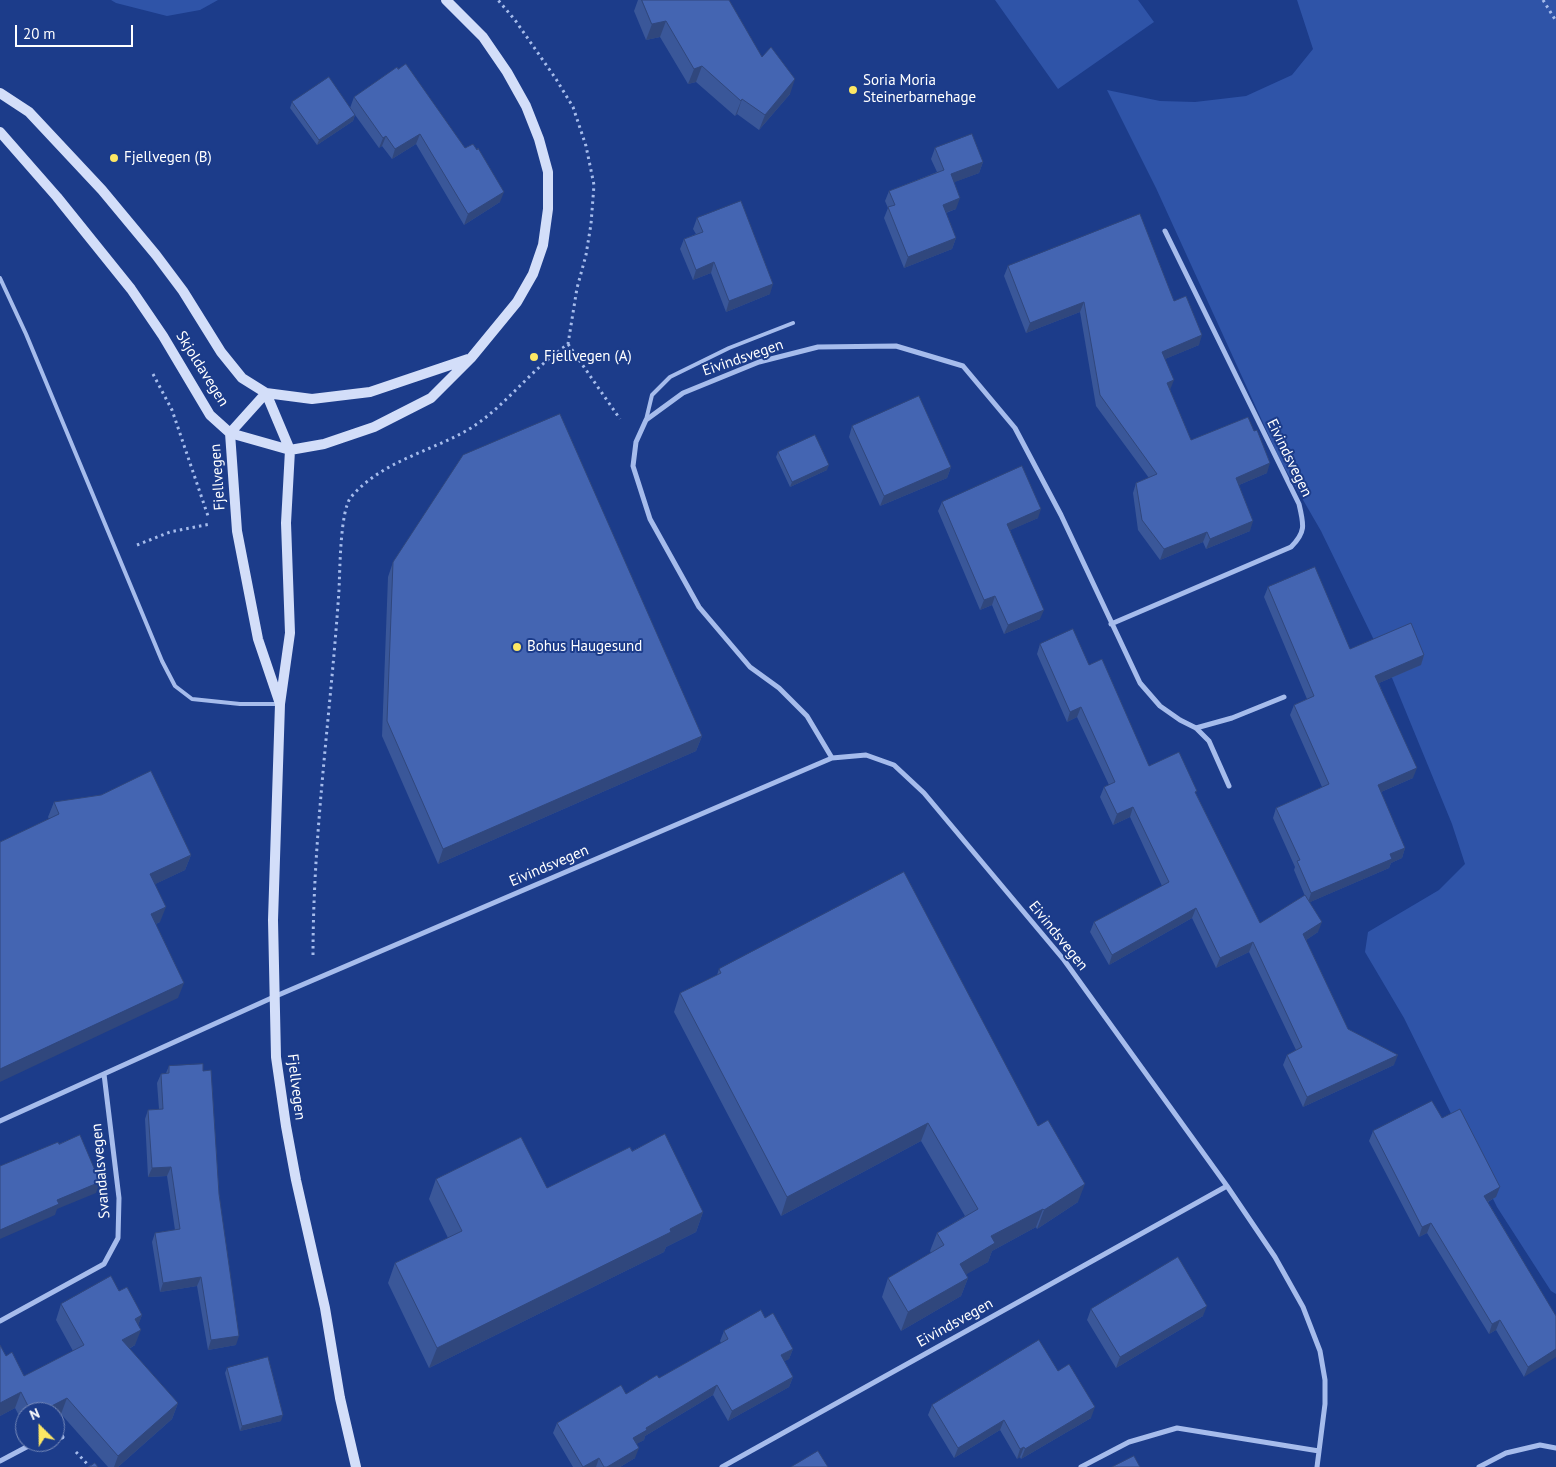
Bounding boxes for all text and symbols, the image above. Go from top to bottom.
scale bar [18,15,135,47]
text: 20 m [23,24,56,43]
place label: Soria Moria Steinerbarnehage [863,72,976,107]
marker: Soria Moria Steinerbarnehage [847,84,859,96]
place label: Fjellvegen (B) [124,149,212,167]
marker: Fjellvegen (B) [108,152,120,164]
street label: Skjoldavegen [172,328,232,410]
street label: Eivindsvegen [700,336,786,380]
place label: Fjellvegen (A) [544,348,632,366]
marker: Fjellvegen (A) [528,351,540,363]
street label: Eivindsvegen [1262,416,1316,500]
street label: Fjellvegen [207,443,229,511]
place label: Bohus Haugesund [527,638,642,656]
marker: Bohus Haugesund [511,641,523,653]
street label: Eivindsvegen [507,841,591,891]
street label: Eivindsvegen [1024,898,1092,974]
street label: Fjellvegen [283,1053,309,1121]
street label: Svandalsvegen [88,1123,114,1219]
street label: Eivindsvegen [914,1295,996,1351]
north arrow [15,1402,65,1452]
text: N [27,1404,42,1424]

